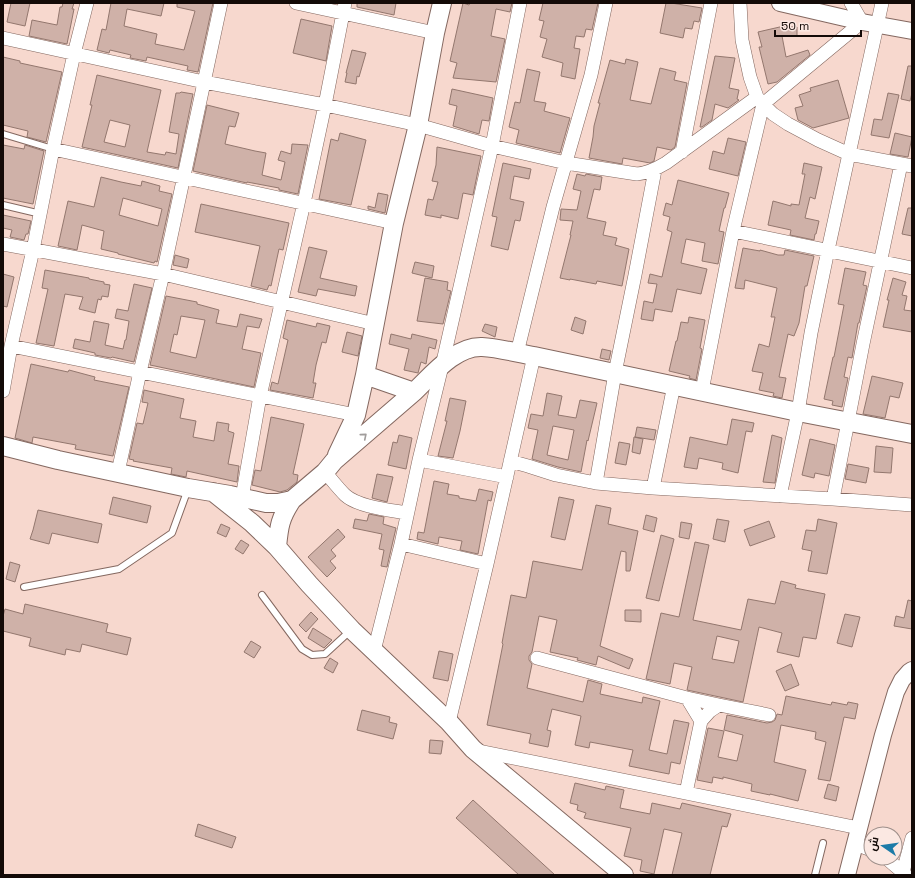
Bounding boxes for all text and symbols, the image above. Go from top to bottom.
scale bar [775,12,861,38]
text: 50 m [781,18,809,34]
one-way arrow [360,434,367,441]
north arrow [863,826,903,866]
text: ش [865,835,882,852]

